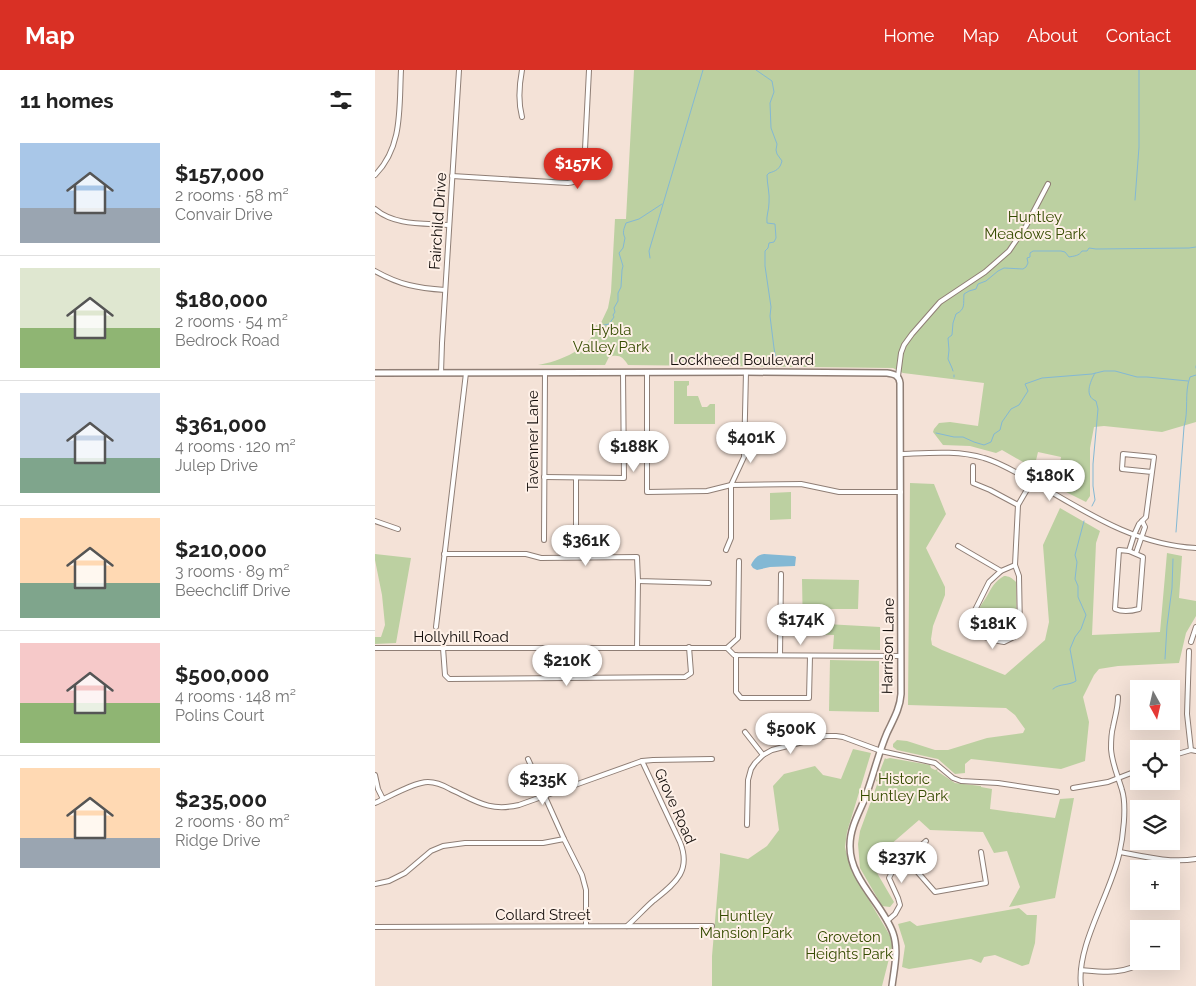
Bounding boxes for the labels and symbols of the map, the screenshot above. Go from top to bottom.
pin: $157K [543,148,613,190]
street label: Fairchild Drive [426,172,450,270]
park label: Huntley Meadows Park [984,208,1086,243]
park label: Hybla Valley Park [573,321,649,356]
street label: Lockheed Boulevard [670,351,814,369]
street label: Tavenner Lane [524,390,542,492]
pin: $401K [716,422,786,464]
pin: $188K [599,430,669,473]
pin: $180K [1015,460,1085,502]
pin: $361K [551,524,621,567]
street label: Harrison Lane [878,598,898,694]
pin: $174K [766,604,836,646]
pin: $181K [958,608,1028,650]
street label: Hollyhill Road [413,628,509,646]
pin: $210K [532,644,602,687]
north arrow [1130,680,1180,730]
pin: $500K [756,712,826,755]
pin: $235K [508,764,578,806]
street label: Grove Road [650,765,700,847]
park label: Historic Huntley Park [860,770,948,805]
pin: $237K [867,842,937,884]
street label: Collard Street [495,906,591,924]
park label: Huntley Mansion Park [700,907,792,942]
park label: Groveton Heights Park [805,928,893,963]

